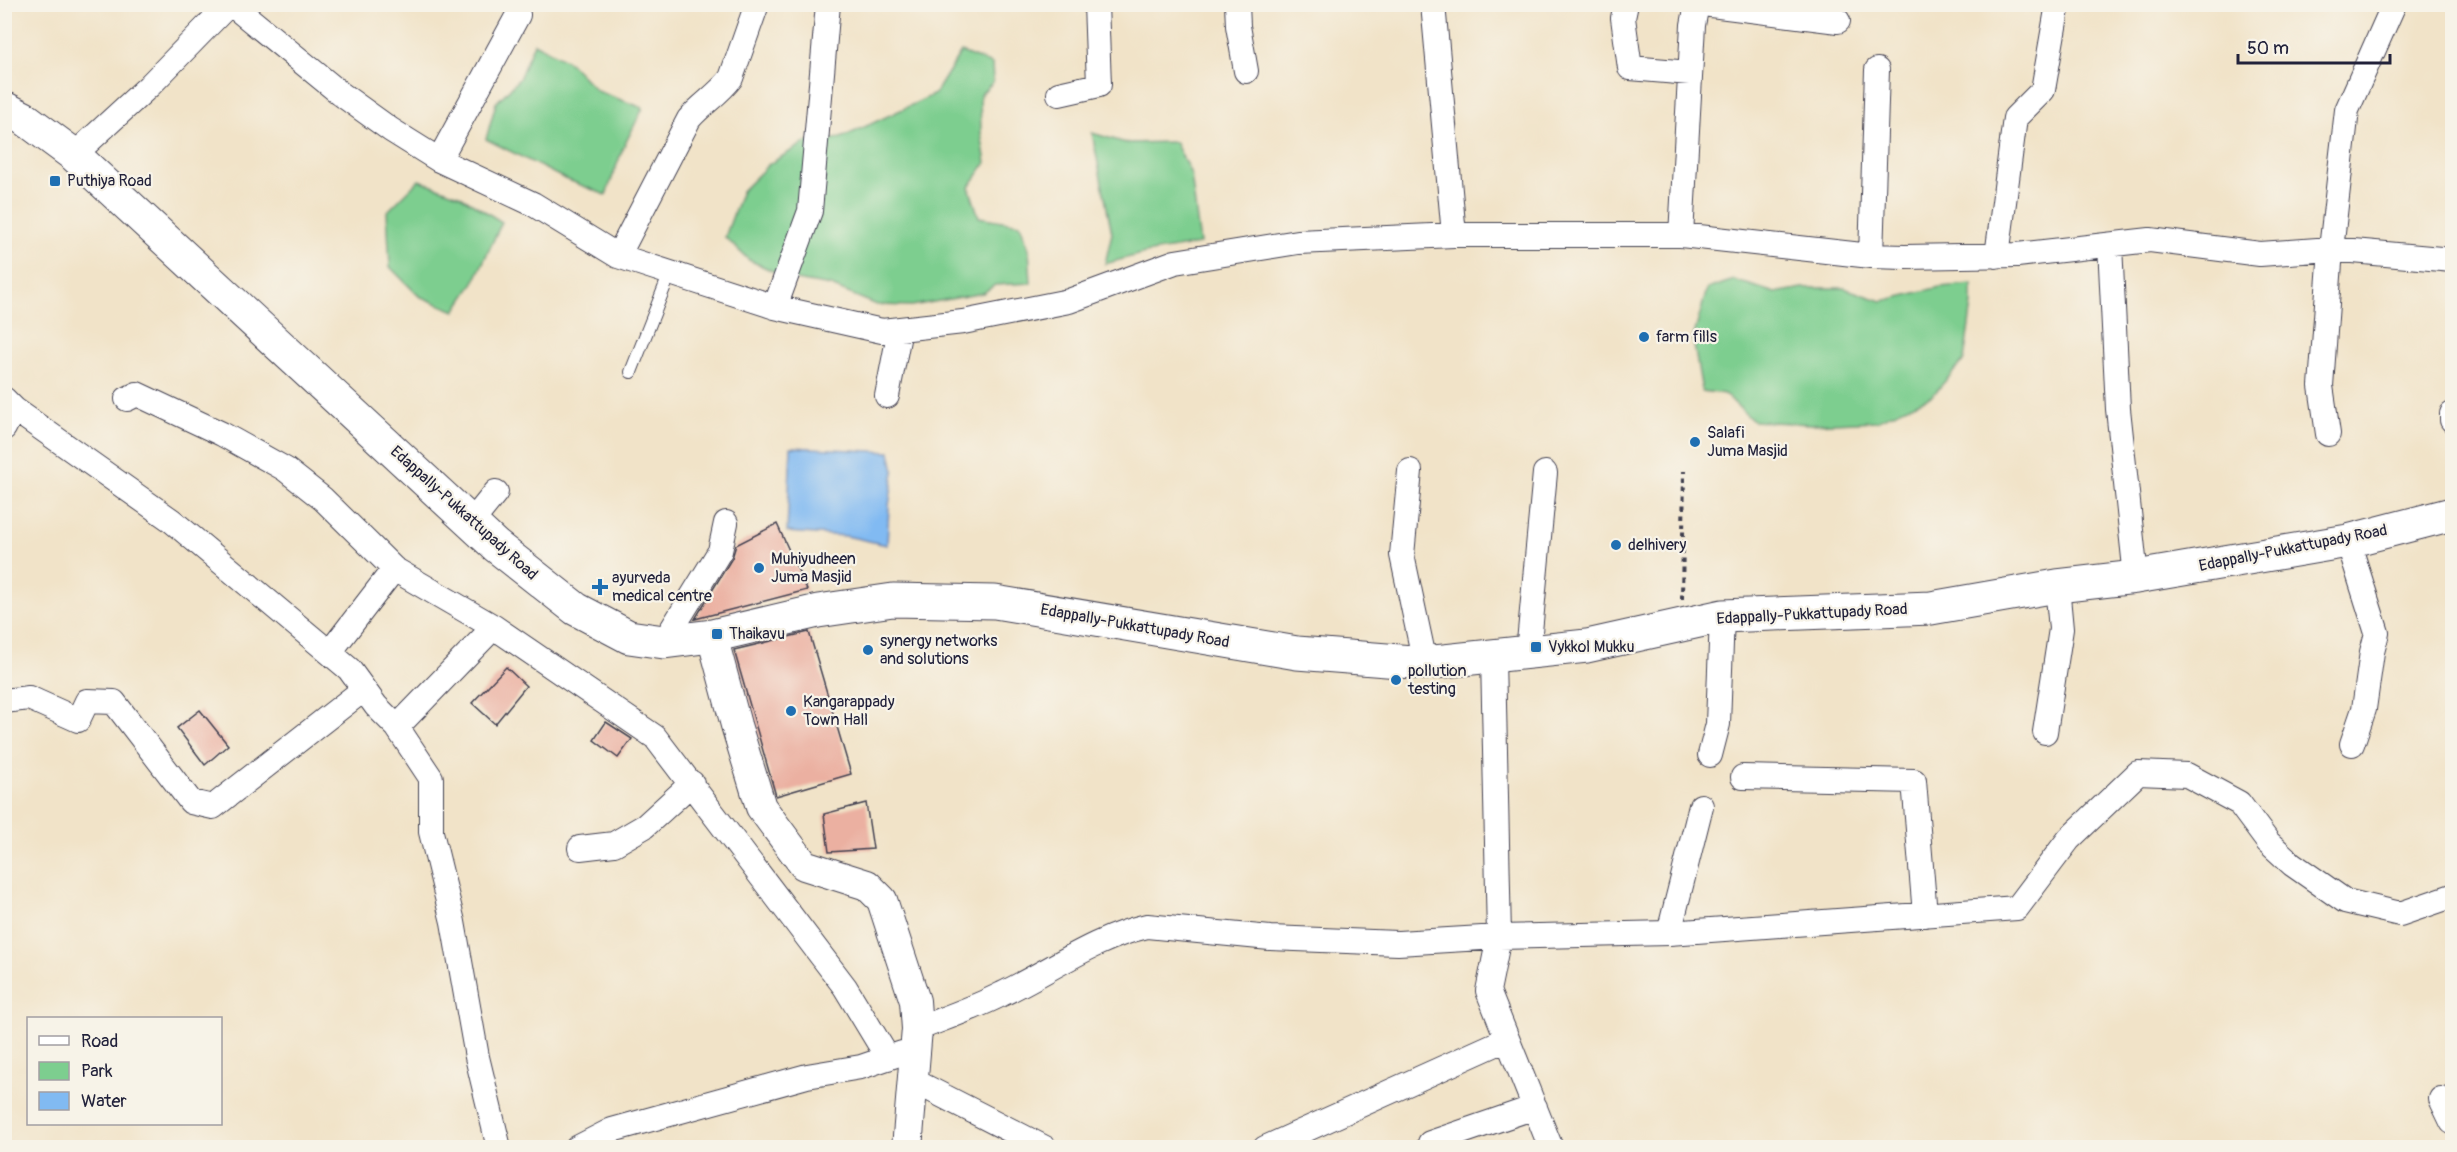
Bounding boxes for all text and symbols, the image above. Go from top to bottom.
scale bar [2238,27,2390,65]
text: 50 m [2247,37,2289,60]
place label: Puthiya Road [67,171,152,191]
marker: Puthiya Road [48,174,62,188]
place label: farm fills [1656,327,1717,347]
marker: farm fills [1637,330,1651,344]
place label: Salafi Juma Masjid [1707,423,1788,461]
marker: Salafi Juma Masjid [1688,435,1702,449]
street label: Edappally-Pukkattupady Road [386,442,542,584]
street label: Edappally-Pukkattupady Road [2197,520,2389,576]
place label: delhivery [1628,535,1686,555]
marker: delhivery [1609,538,1623,552]
place label: Muhiyudheen Juma Masjid [771,549,856,587]
marker: Muhiyudheen Juma Masjid [752,561,766,575]
place label: ayurveda medical centre [612,568,712,606]
marker: ayurveda medical centre [593,580,607,594]
street label: Edappally-Pukkattupady Road [1716,599,1908,629]
street label: Edappally-Pukkattupady Road [1039,600,1231,652]
place label: Thaikavu [729,624,785,644]
marker: Thaikavu [710,627,724,641]
place label: synergy networks and solutions [880,631,997,669]
place label: Vykkol Mukku [1548,637,1635,657]
marker: Vykkol Mukku [1529,640,1543,654]
marker: synergy networks and solutions [861,643,875,657]
place label: pollution testing [1407,661,1467,699]
marker: pollution testing [1389,673,1403,687]
place label: Kangarappady Town Hall [803,692,895,730]
marker: Kangarappady Town Hall [784,704,798,718]
legend [27,1017,222,1125]
text: Road [81,1030,118,1053]
text: Park [81,1060,113,1083]
text: Water [81,1090,127,1113]

